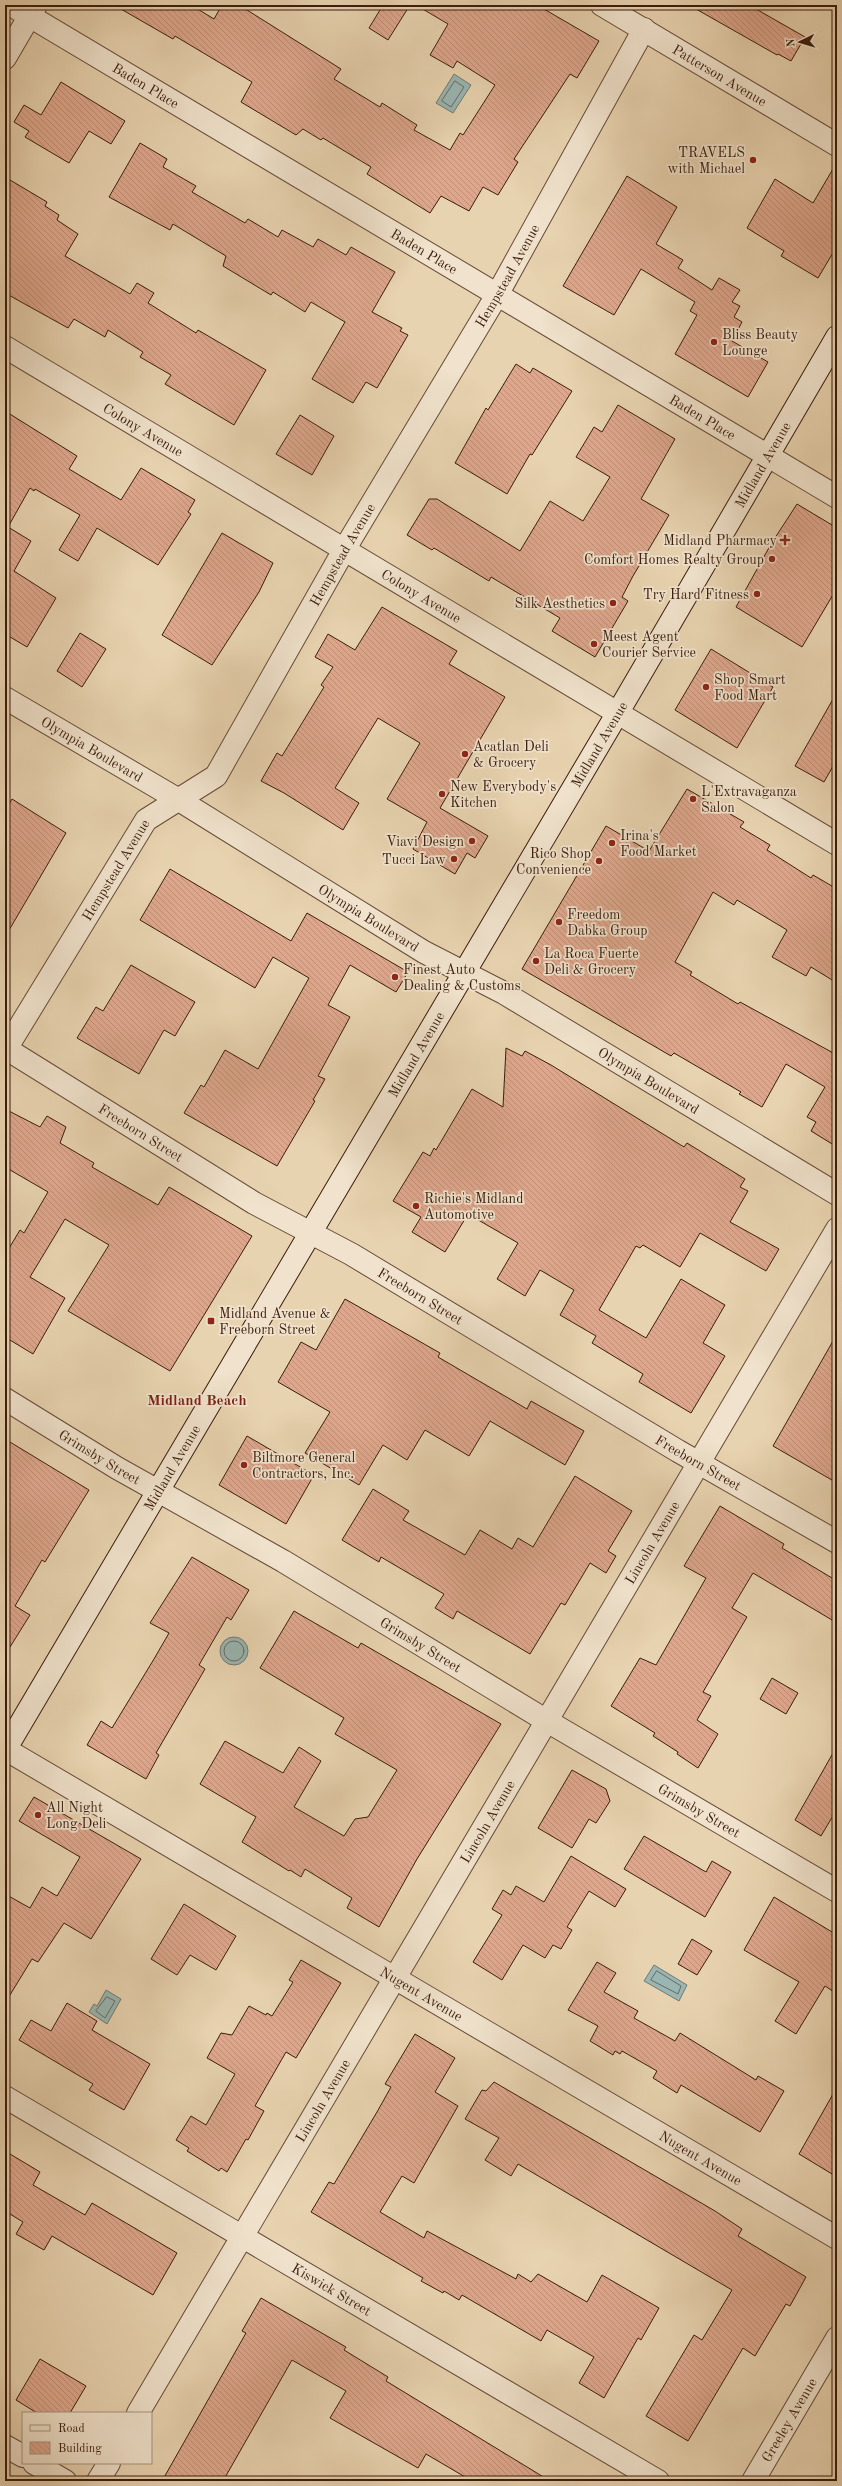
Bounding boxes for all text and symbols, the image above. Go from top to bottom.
north arrow [780,22,820,62]
text: N [786,37,797,47]
street label: Patterson Avenue [670,43,769,109]
street label: Baden Place [110,61,181,111]
place label: TRAVELS with Michael [668,146,745,176]
marker: TRAVELS with Michael [748,155,758,165]
street label: Hempstead Avenue [473,222,543,330]
street label: Baden Place [388,227,459,277]
place label: Bliss Beauty Lounge [722,328,799,358]
marker: Bliss Beauty Lounge [709,337,719,347]
street label: Baden Place [666,393,738,443]
street label: Colony Avenue [100,401,185,460]
street label: Midland Avenue [733,420,794,510]
street label: Hempstead Avenue [308,501,378,609]
place label: Midland Pharmacy [663,534,778,548]
marker: Midland Pharmacy [780,535,790,545]
place label: Comfort Homes Realty Group [584,553,764,567]
marker: Comfort Homes Realty Group [767,554,777,564]
street label: Colony Avenue [378,567,463,626]
place label: Try Hard Fitness [643,588,749,602]
marker: Try Hard Fitness [752,589,762,599]
place label: Silk Aesthetics [515,597,605,611]
marker: Silk Aesthetics [608,598,618,608]
place label: Meest Agent Courier Service [602,630,696,660]
marker: Meest Agent Courier Service [589,639,599,649]
place label: Shop Smart Food Mart [714,673,786,703]
marker: Shop Smart Food Mart [701,682,711,692]
street label: Midland Avenue [569,700,631,790]
street label: Olympia Boulevard [38,715,145,785]
place label: Acatlan Deli & Grocery [473,740,549,770]
marker: Acatlan Deli & Grocery [460,749,470,759]
place label: New Everybody's Kitchen [450,780,556,810]
place label: L'Extravaganza Salon [701,785,797,815]
marker: New Everybody's Kitchen [437,789,447,799]
marker: L'Extravaganza Salon [688,794,698,804]
street label: Hempstead Avenue [80,817,153,923]
place label: Irina's Food Market [620,829,697,859]
place label: Viavi Design [386,835,464,849]
marker: Viavi Design [467,836,477,846]
marker: Irina's Food Market [607,838,617,848]
place label: Rico Shop Convenience [516,847,591,877]
place label: Tucci Law [382,853,446,867]
marker: Tucci Law [449,854,459,864]
marker: Rico Shop Convenience [594,856,604,866]
street label: Olympia Boulevard [316,882,421,955]
place label: Freedom Dabka Group [567,908,648,938]
marker: Freedom Dabka Group [554,917,564,927]
place label: La Roca Fuerte Deli & Grocery [544,947,639,977]
marker: La Roca Fuerte Deli & Grocery [531,956,541,966]
place label: Finest Auto Dealing & Customs [403,963,521,993]
marker: Finest Auto Dealing & Customs [390,972,400,982]
street label: Midland Avenue [386,1010,447,1100]
street label: Olympia Boulevard [595,1045,701,1117]
street label: Freeborn Street [96,1102,185,1165]
place label: Richie's Midland Automotive [424,1192,523,1222]
marker: Richie's Midland Automotive [411,1201,421,1211]
street label: Freeborn Street [375,1266,465,1328]
place label: Midland Avenue & Freeborn Street [219,1307,331,1337]
marker: Midland Avenue & Freeborn Street [206,1316,216,1326]
district label: Midland Beach [147,1394,247,1409]
street label: Midland Avenue [142,1423,203,1513]
street label: Grimsby Street [56,1428,142,1488]
street label: Freeborn Street [652,1433,743,1494]
place label: Biltmore General Contractors, Inc. [252,1451,355,1481]
marker: Biltmore General Contractors, Inc. [239,1460,249,1470]
street label: Lincoln Avenue [623,1499,683,1587]
street label: Grimsby Street [377,1615,464,1675]
street label: Lincoln Avenue [458,1778,518,1866]
street label: Grimsby Street [655,1782,742,1841]
place label: All Night Long Deli [46,1801,107,1831]
marker: All Night Long Deli [33,1810,43,1820]
street label: Nugent Avenue [377,1965,465,2024]
street label: Lincoln Avenue [294,2057,353,2145]
street label: Nugent Avenue [657,2129,744,2188]
street label: Kiswick Street [289,2261,373,2319]
street label: Greeley Avenue [760,2376,820,2465]
legend [22,2412,152,2464]
text: Road [58,2423,85,2435]
text: Building [58,2443,102,2455]

